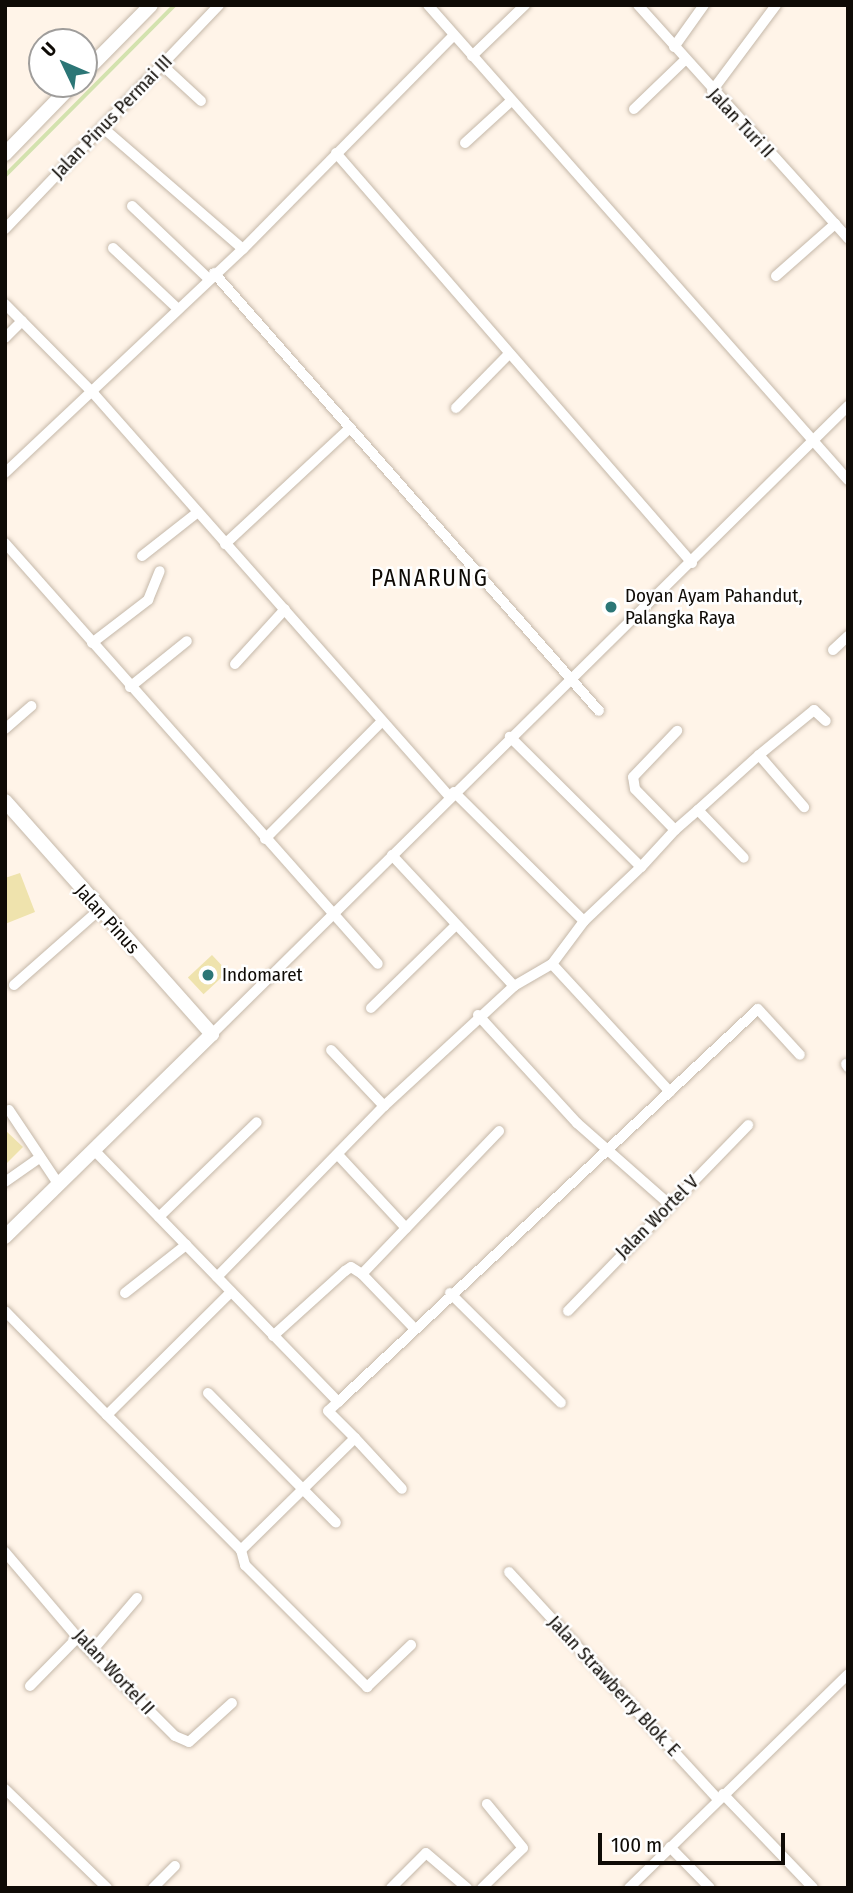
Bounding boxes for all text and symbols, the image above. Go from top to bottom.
north arrow [28,28,98,98]
text: U [37,37,61,61]
street label: Jalan Pinus Permai III [47,50,177,184]
street label: Jalan Turi II [703,83,779,163]
district label: PANARUNG [372,564,488,592]
place label: Doyan Ayam Pahandut, Palangka Raya [625,585,803,629]
marker: Doyan Ayam Pahandut, Palangka Raya [603,599,619,615]
street label: Jalan Pinus [70,879,144,959]
place label: Indomaret [222,964,303,986]
marker: Indomaret [200,967,216,983]
street label: Jalan Wortel V [611,1171,703,1263]
street label: Jalan Strawberry Blok. E [543,1611,685,1761]
street label: Jalan Wortel II [69,1625,159,1719]
scale bar [601,1820,788,1864]
text: 100 m [611,1832,662,1858]

